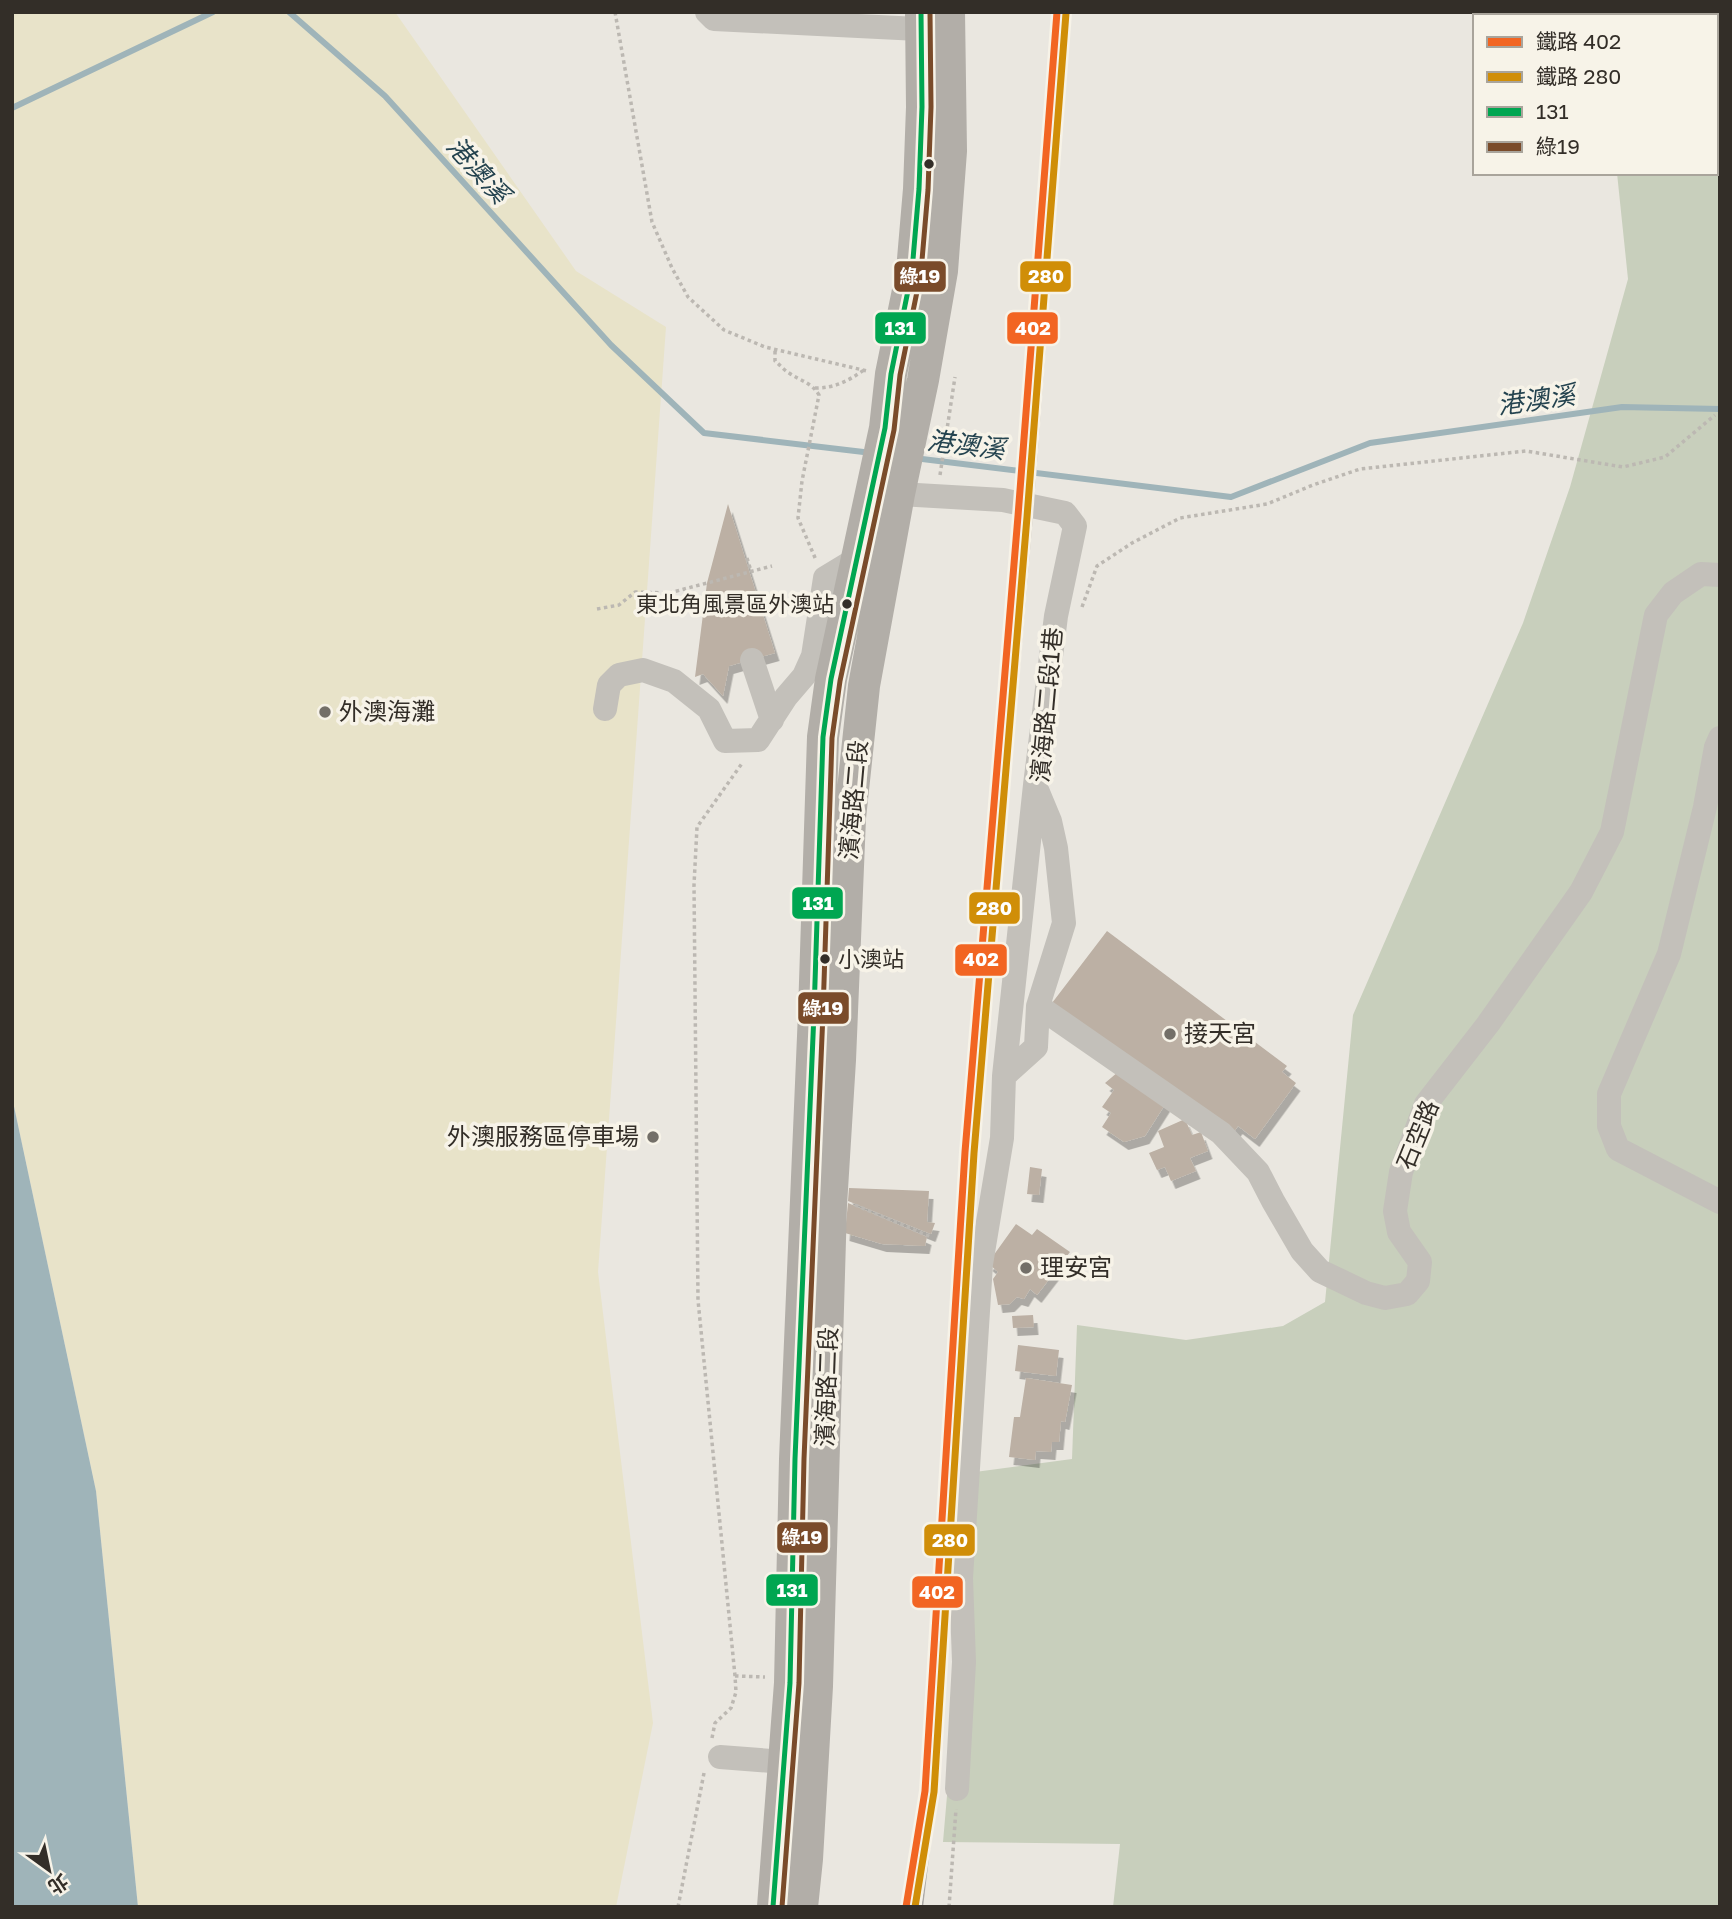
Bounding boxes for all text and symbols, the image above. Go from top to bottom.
legend [1473,14,1718,175]
text: 鐵路 402 [1536,28,1621,54]
text: 鐵路 280 [1536,63,1621,89]
text: 131 [1536,98,1569,124]
water label: 港澳溪 [441,130,519,212]
text: 綠19 [1536,133,1580,159]
unlabelled marker [922,157,936,171]
line badge: 綠19 [893,260,947,293]
line badge: 280 [1019,260,1072,293]
text: 綠19 [900,264,940,287]
text: 280 [1028,264,1064,287]
line badge: 131 [874,311,927,345]
line badge: 402 [1006,311,1059,345]
text: 131 [884,316,916,339]
text: 402 [1015,316,1051,339]
water label: 港澳溪 [1495,378,1581,420]
water label: 港澳溪 [925,424,1011,465]
place label: 東北角風景區外澳站 [636,590,834,617]
marker: 東北角風景區外澳站 [840,597,854,611]
street label: 濱海路二段1巷 [1024,626,1067,784]
place label: 外澳海灘 [339,696,435,725]
marker: 外澳海灘 [317,704,333,720]
street label: 濱海路二段 [833,739,872,861]
line badge: 131 [791,886,844,920]
text: 131 [802,891,834,914]
line badge: 280 [968,891,1021,925]
text: 280 [976,896,1012,919]
line badge: 402 [954,943,1008,977]
place label: 小澳站 [838,945,904,972]
text: 402 [963,947,999,970]
marker: 小澳站 [818,952,832,966]
line badge: 綠19 [797,991,850,1025]
text: 綠19 [803,996,843,1019]
place label: 接天宮 [1184,1018,1256,1047]
marker: 接天宮 [1162,1026,1178,1042]
street label: 石空路 [1390,1096,1444,1173]
place label: 外澳服務區停車場 [447,1121,639,1150]
marker: 外澳服務區停車場 [645,1129,661,1145]
place label: 理安宮 [1040,1252,1112,1281]
marker: 理安宮 [1018,1260,1034,1276]
street label: 濱海路二段 [809,1326,842,1447]
line badge: 綠19 [776,1521,829,1554]
line badge: 280 [923,1523,976,1557]
text: 綠19 [782,1525,822,1548]
text: 280 [932,1528,968,1551]
line badge: 131 [765,1573,819,1607]
line badge: 402 [911,1575,964,1609]
text: 131 [776,1578,808,1601]
text: 402 [919,1580,955,1603]
north arrow [14,1835,84,1905]
text: 北 [44,1870,73,1899]

